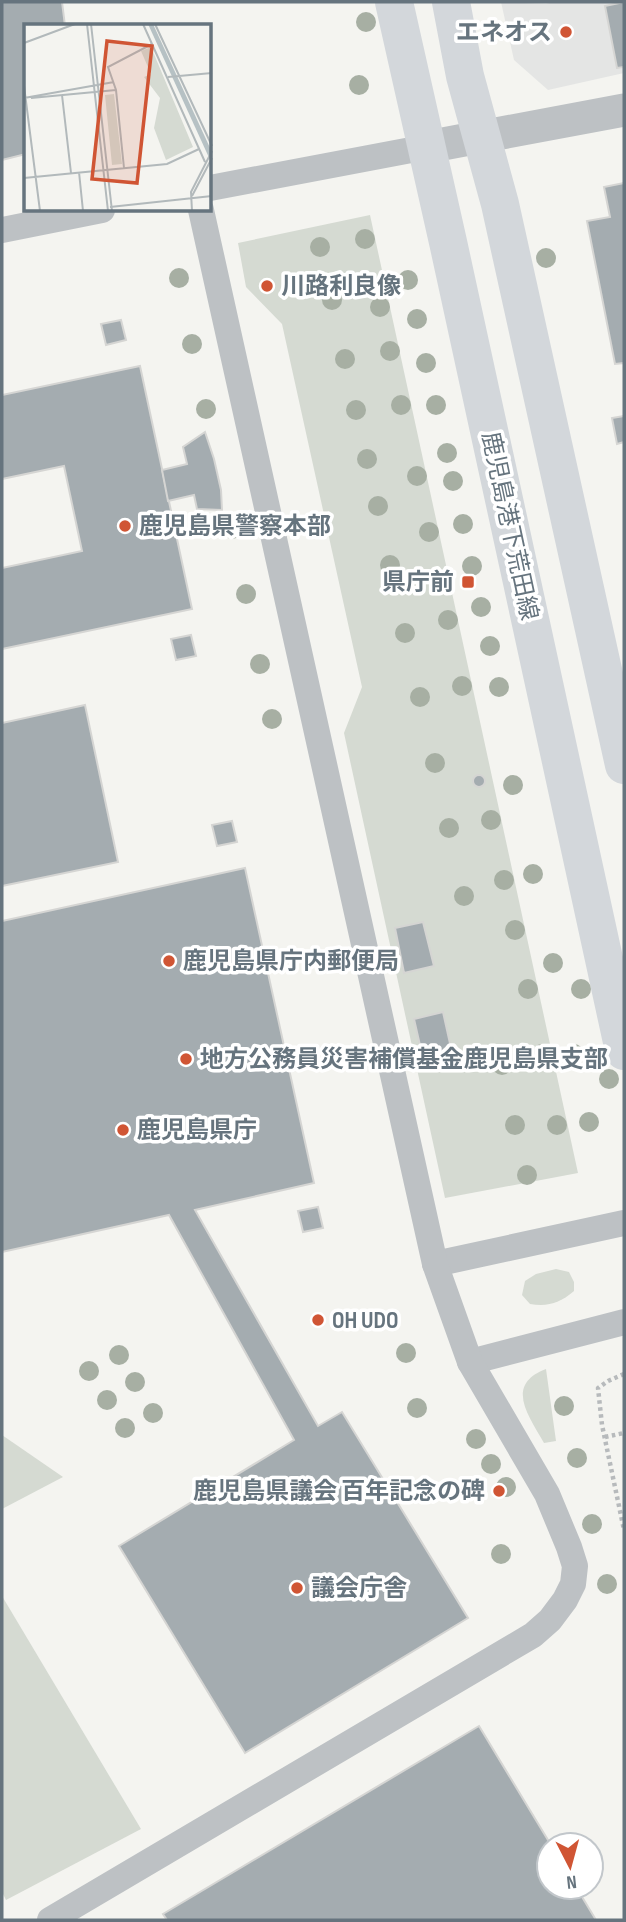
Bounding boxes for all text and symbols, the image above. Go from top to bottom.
place label: エネオス [456,18,552,47]
inset map [24,24,212,212]
marker: エネオス [558,24,574,40]
place label: 川路利良像 [281,272,401,301]
marker: 川路利良像 [259,278,275,294]
street label: 鹿児島港下荒田線 [475,429,544,623]
place label: 鹿児島県警察本部 [139,512,331,541]
marker: 鹿児島県警察本部 [117,518,133,534]
place label: 県庁前 [382,568,454,597]
marker: 県庁前 [460,574,476,590]
place label: 鹿児島県庁内郵便局 [183,947,399,976]
marker: 鹿児島県庁内郵便局 [161,953,177,969]
place label: 地方公務員災害補償基金鹿児島県支部 [200,1045,608,1074]
marker: 地方公務員災害補償基金鹿児島県支部 [178,1051,194,1067]
place label: 鹿児島県庁 [137,1116,257,1145]
marker: 鹿児島県庁 [115,1122,131,1138]
place label: OH UDO [332,1306,398,1335]
marker: OH UDO [310,1312,326,1328]
place label: 鹿児島県議会 百年記念の碑 [193,1477,485,1506]
marker: 鹿児島県議会 百年記念の碑 [491,1483,507,1499]
place label: 議会庁舎 [311,1574,407,1603]
marker: 議会庁舎 [289,1580,305,1596]
north arrow [535,1831,605,1901]
text: N [565,1869,578,1893]

